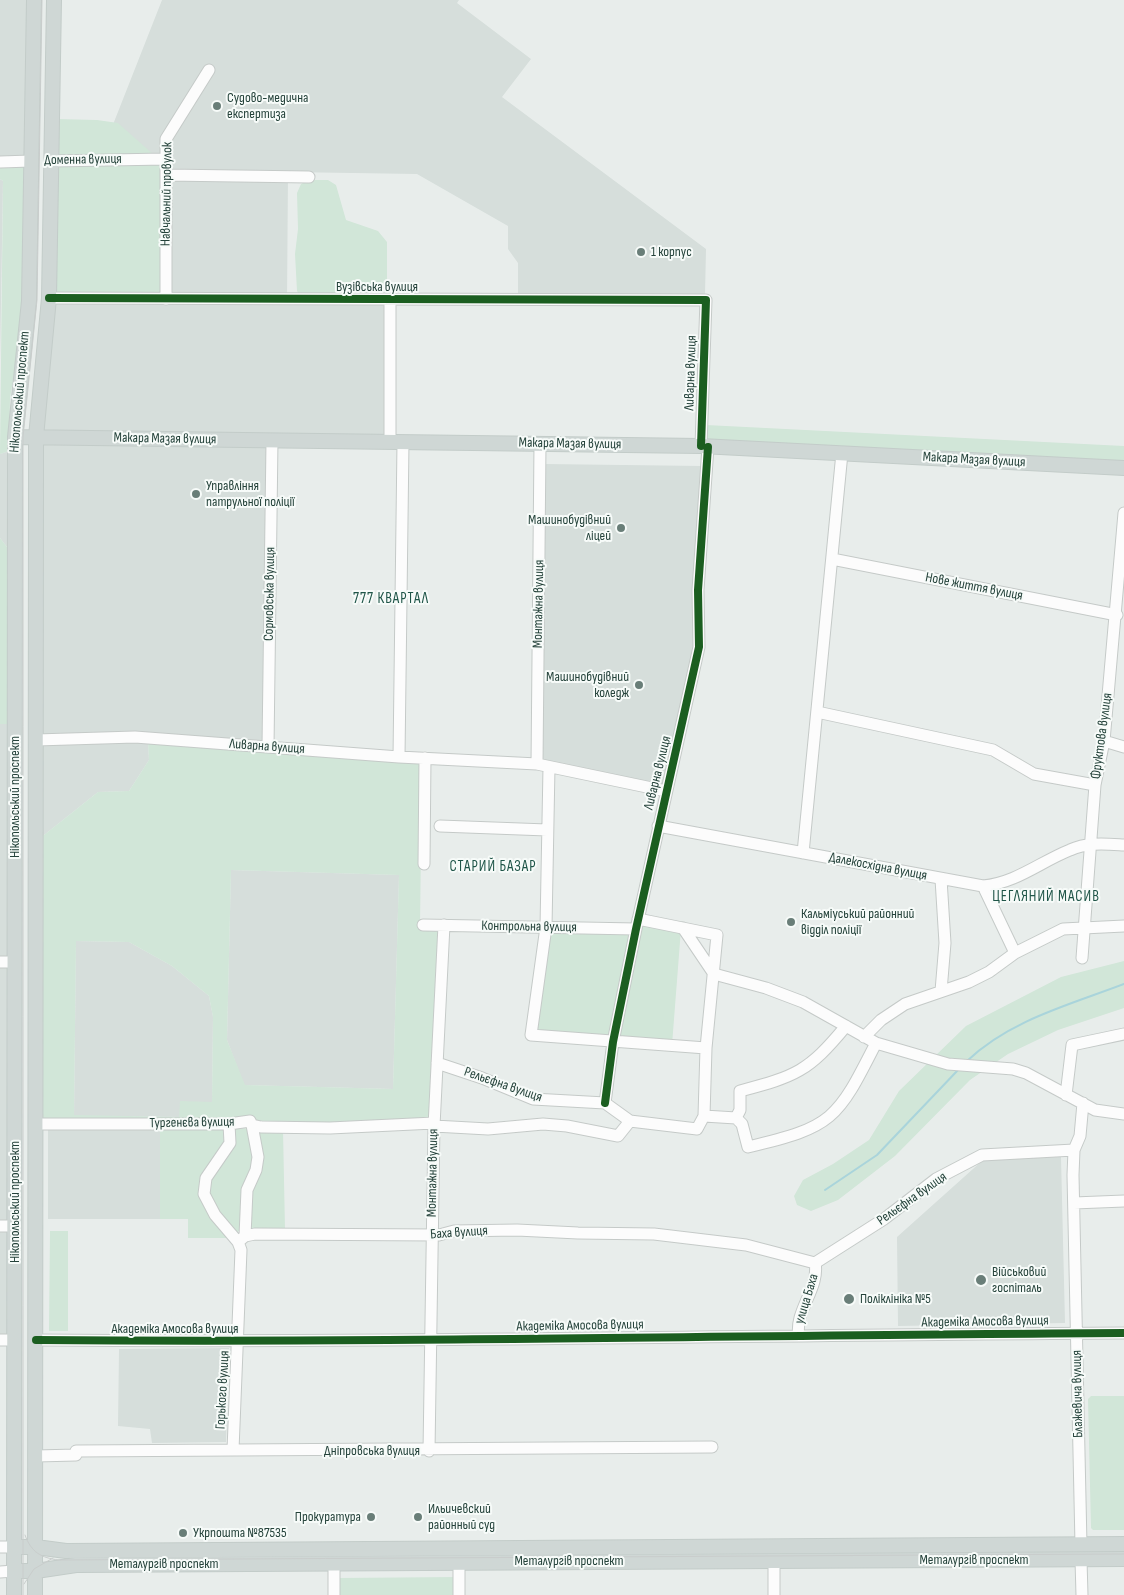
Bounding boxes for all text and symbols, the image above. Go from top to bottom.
place label: Судово-медична експертиза [227,90,308,122]
marker: Судово-медична експертиза [211,100,223,112]
street label: Навчальний провулок [158,142,176,246]
street label: Доменна вулиця [44,151,122,169]
place label: 1 корпус [651,244,692,260]
marker: 1 корпус [635,246,647,258]
street label: Вузівська вулиця [336,279,418,295]
street label: Нікопольський проспект [6,330,34,454]
street label: Ливарна вулиця [681,335,701,411]
street label: Макара Мазая вулиця [113,430,217,448]
street label: Макара Мазая вулиця [518,435,622,453]
street label: Макара Мазая вулиця [922,449,1026,471]
place label: Управління патрульної поліції [206,478,295,511]
marker: Управління патрульної поліції [190,488,202,500]
place label: Машинобудівний ліцей [528,512,611,544]
marker: Машинобудівний ліцей [615,522,627,534]
street label: Сормовська вулиця [261,547,279,641]
street label: Монтажна вулиця [530,560,548,648]
street label: Нове життя вулиця [924,569,1024,605]
district label: 777 КВАРТАЛ [352,590,430,608]
place label: Машинобудівний коледж [546,669,629,702]
marker: Машинобудівний коледж [633,679,645,691]
street label: Фруктова вулиця [1088,692,1116,780]
street label: Ливарна вулиця [641,734,675,812]
street label: Нікопольський проспект [7,736,23,858]
street label: Ливарна вулиця [229,736,305,758]
street label: Далекосхідна вулиця [828,849,928,885]
district label: СТАРИЙ БАЗАР [448,858,538,876]
district label: ЦЕГЛЯНИЙ МАСИВ [990,888,1102,906]
place label: Кальміуський районний відділ поліції [801,906,914,939]
marker: Кальміуський районний відділ поліції [785,916,797,928]
street label: Контрольна вулиця [481,918,577,936]
street label: Рельєфна вулиця [462,1064,544,1106]
street label: Тургенєва вулиця [149,1114,235,1132]
street label: Монтажна вулиця [424,1129,442,1217]
street label: Нікопольський проспект [7,1141,23,1263]
street label: Рельєфна вулиця [874,1169,950,1229]
street label: Баха вулиця [430,1223,488,1243]
place label: Військовий госпіталь [992,1264,1046,1296]
street label: улица Баха [791,1272,823,1326]
marker: Військовий госпіталь [974,1273,988,1287]
place label: Поліклініка №5 [860,1291,931,1307]
marker: Поліклініка №5 [842,1292,856,1306]
street label: Академіка Амосова вулиця [921,1312,1049,1332]
street label: Академіка Амосова вулиця [516,1316,644,1336]
street label: Академіка Амосова вулиця [111,1321,239,1337]
street label: Горького вулиця [213,1350,233,1430]
street label: Блажевича вулиця [1069,1350,1087,1438]
street label: Дніпровська вулиця [324,1443,420,1459]
place label: Ильичевский районный суд [428,1501,495,1534]
place label: Прокуратура [295,1509,361,1525]
marker: Прокуратура [365,1511,377,1523]
marker: Ильичевский районный суд [412,1511,424,1523]
place label: Укрпошта №87535 [193,1525,287,1541]
marker: Укрпошта №87535 [177,1527,189,1539]
street label: Металургів проспект [919,1552,1029,1568]
street label: Металургів проспект [514,1553,624,1569]
street label: Металургів проспект [109,1556,219,1572]

